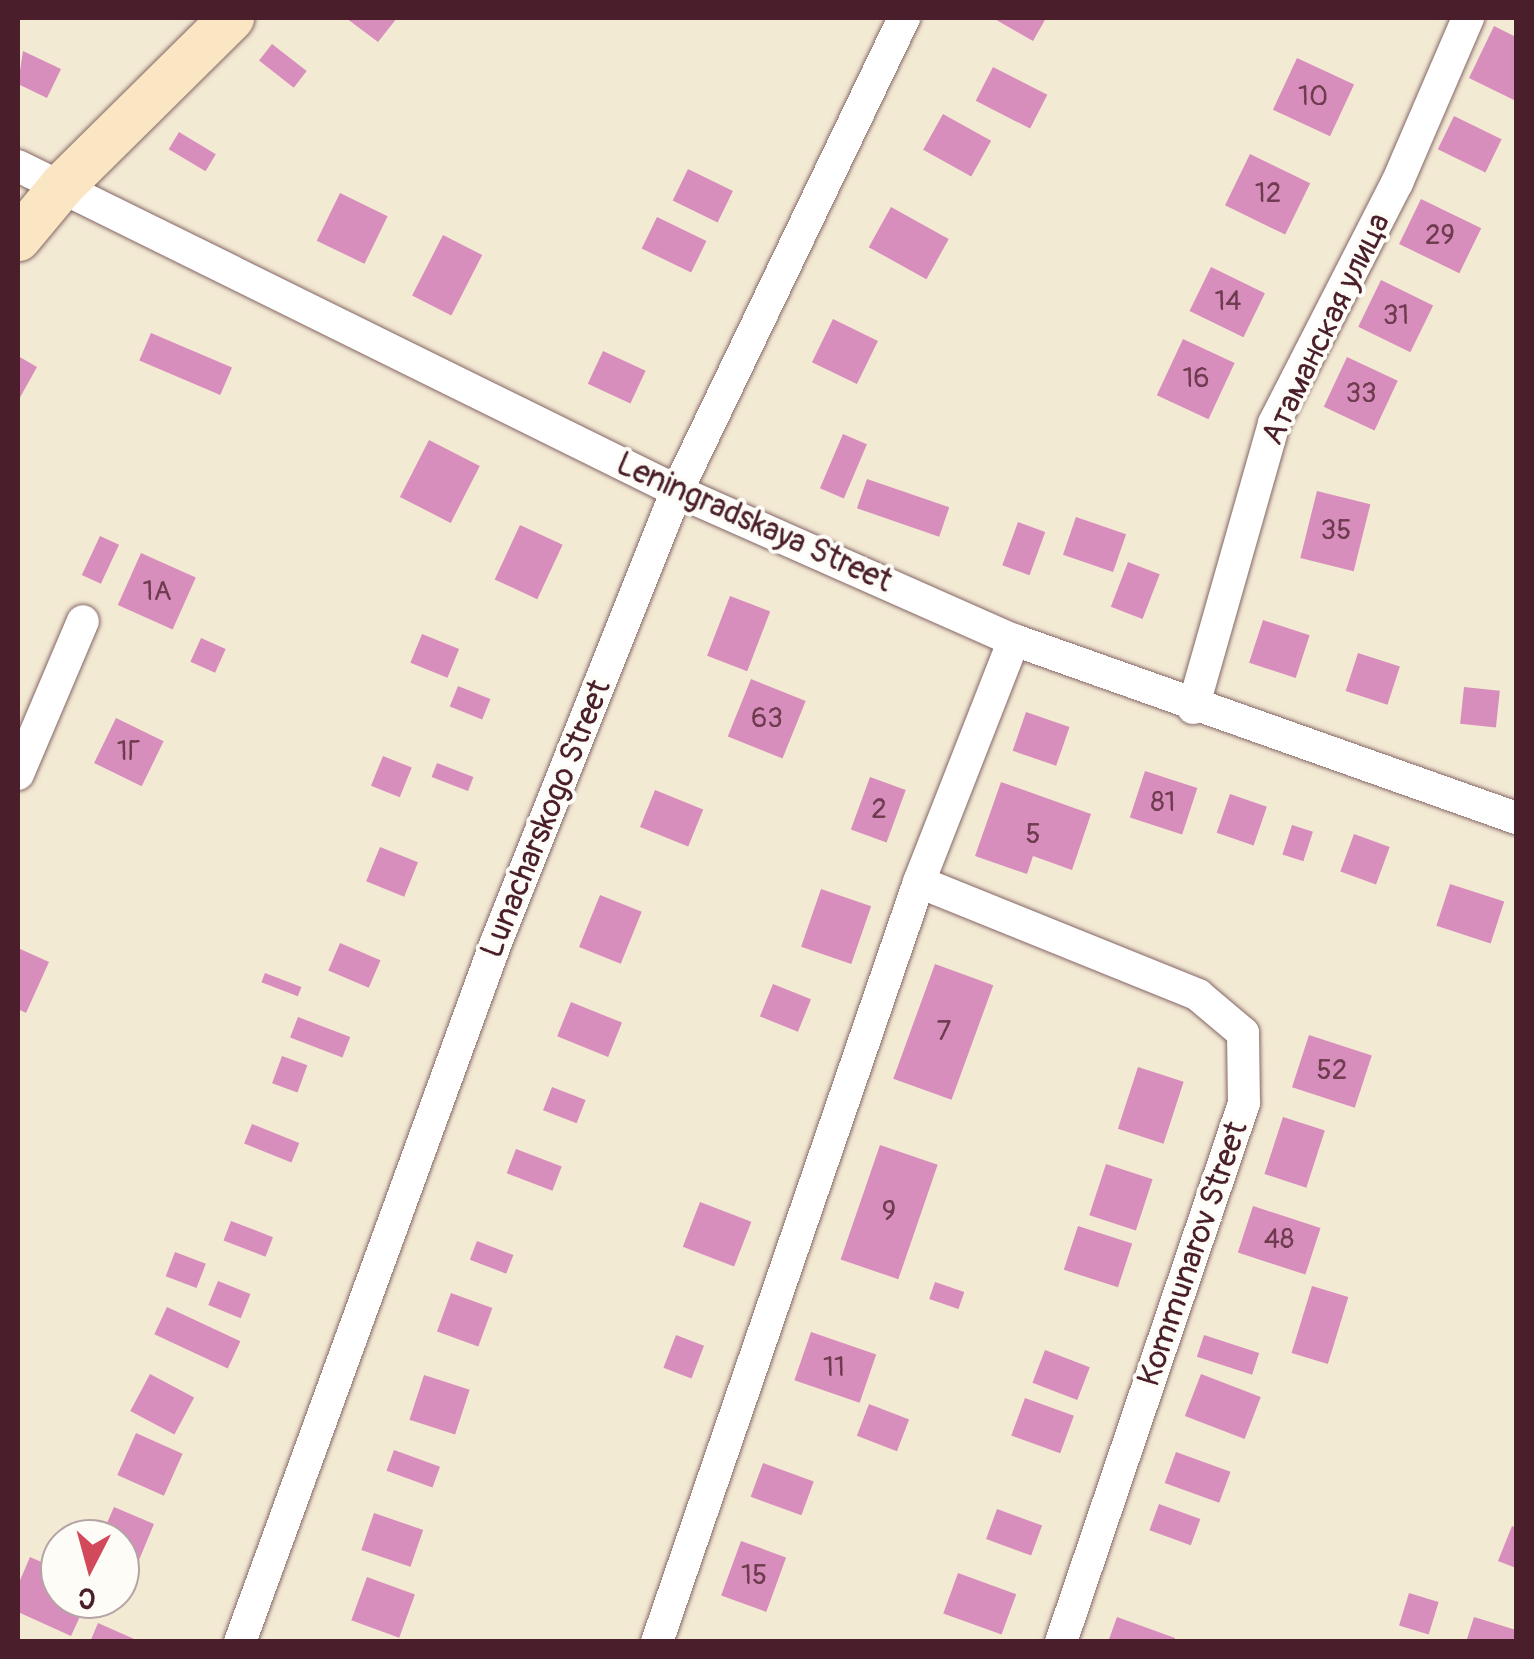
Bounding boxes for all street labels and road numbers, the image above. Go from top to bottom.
street label: Атаманская улица [1253,207,1399,451]
street label: Leningradskaya Street [610,445,898,601]
street label: Lunacharskogo Street [473,674,619,964]
street label: Kommunarov Street [1130,1117,1256,1391]

